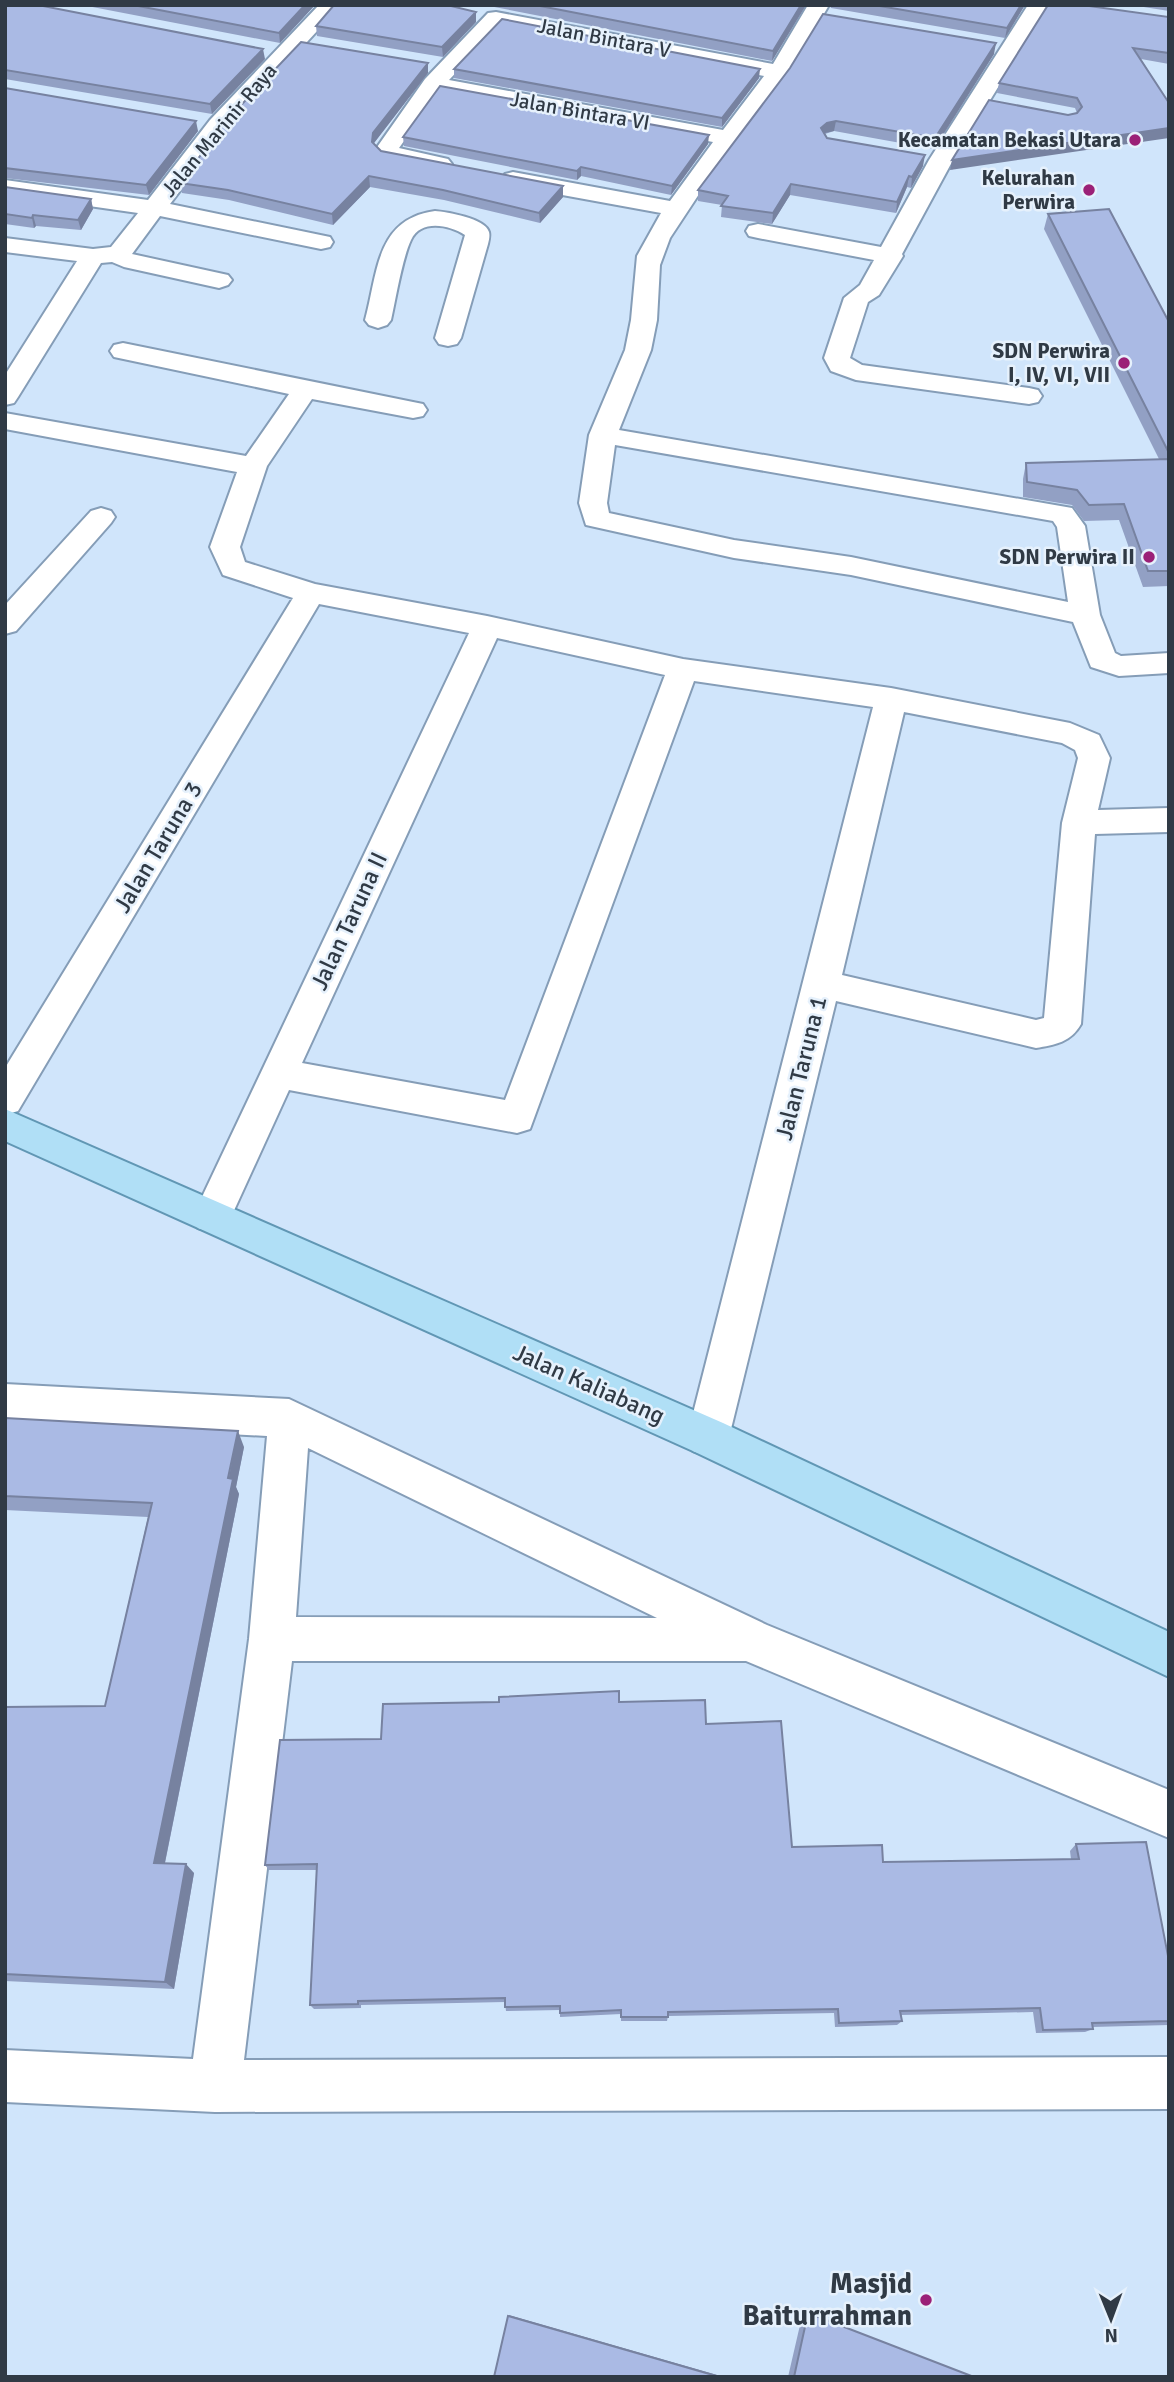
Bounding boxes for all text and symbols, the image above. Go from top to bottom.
street label: Jalan Bintara V [535,12,673,64]
street label: Jalan Marinir Raya [156,58,282,202]
street label: Jalan Bintara VI [508,86,652,136]
place label: Kecamatan Bekasi Utara [898,127,1121,153]
marker: Kecamatan Bekasi Utara [1127,132,1143,148]
place label: Kelurahan Perwira [981,165,1075,215]
marker: Kelurahan Perwira [1081,182,1097,198]
place label: SDN Perwira I, IV, VI, VII [992,338,1110,388]
marker: SDN Perwira I, IV, VI, VII [1116,355,1132,371]
place label: SDN Perwira II [1000,544,1135,570]
marker: SDN Perwira II [1141,549,1157,565]
street label: Jalan Taruna 3 [107,776,209,918]
street label: Jalan Taruna II [304,847,394,995]
street label: Jalan Taruna 1 [769,993,833,1143]
street label: Jalan Kaliabang [509,1337,669,1431]
place label: Masjid Baiturrahman [742,2267,912,2333]
north arrow [1076,2284,1146,2354]
marker: Masjid Baiturrahman [918,2292,934,2308]
text: N [1104,2323,1118,2347]

